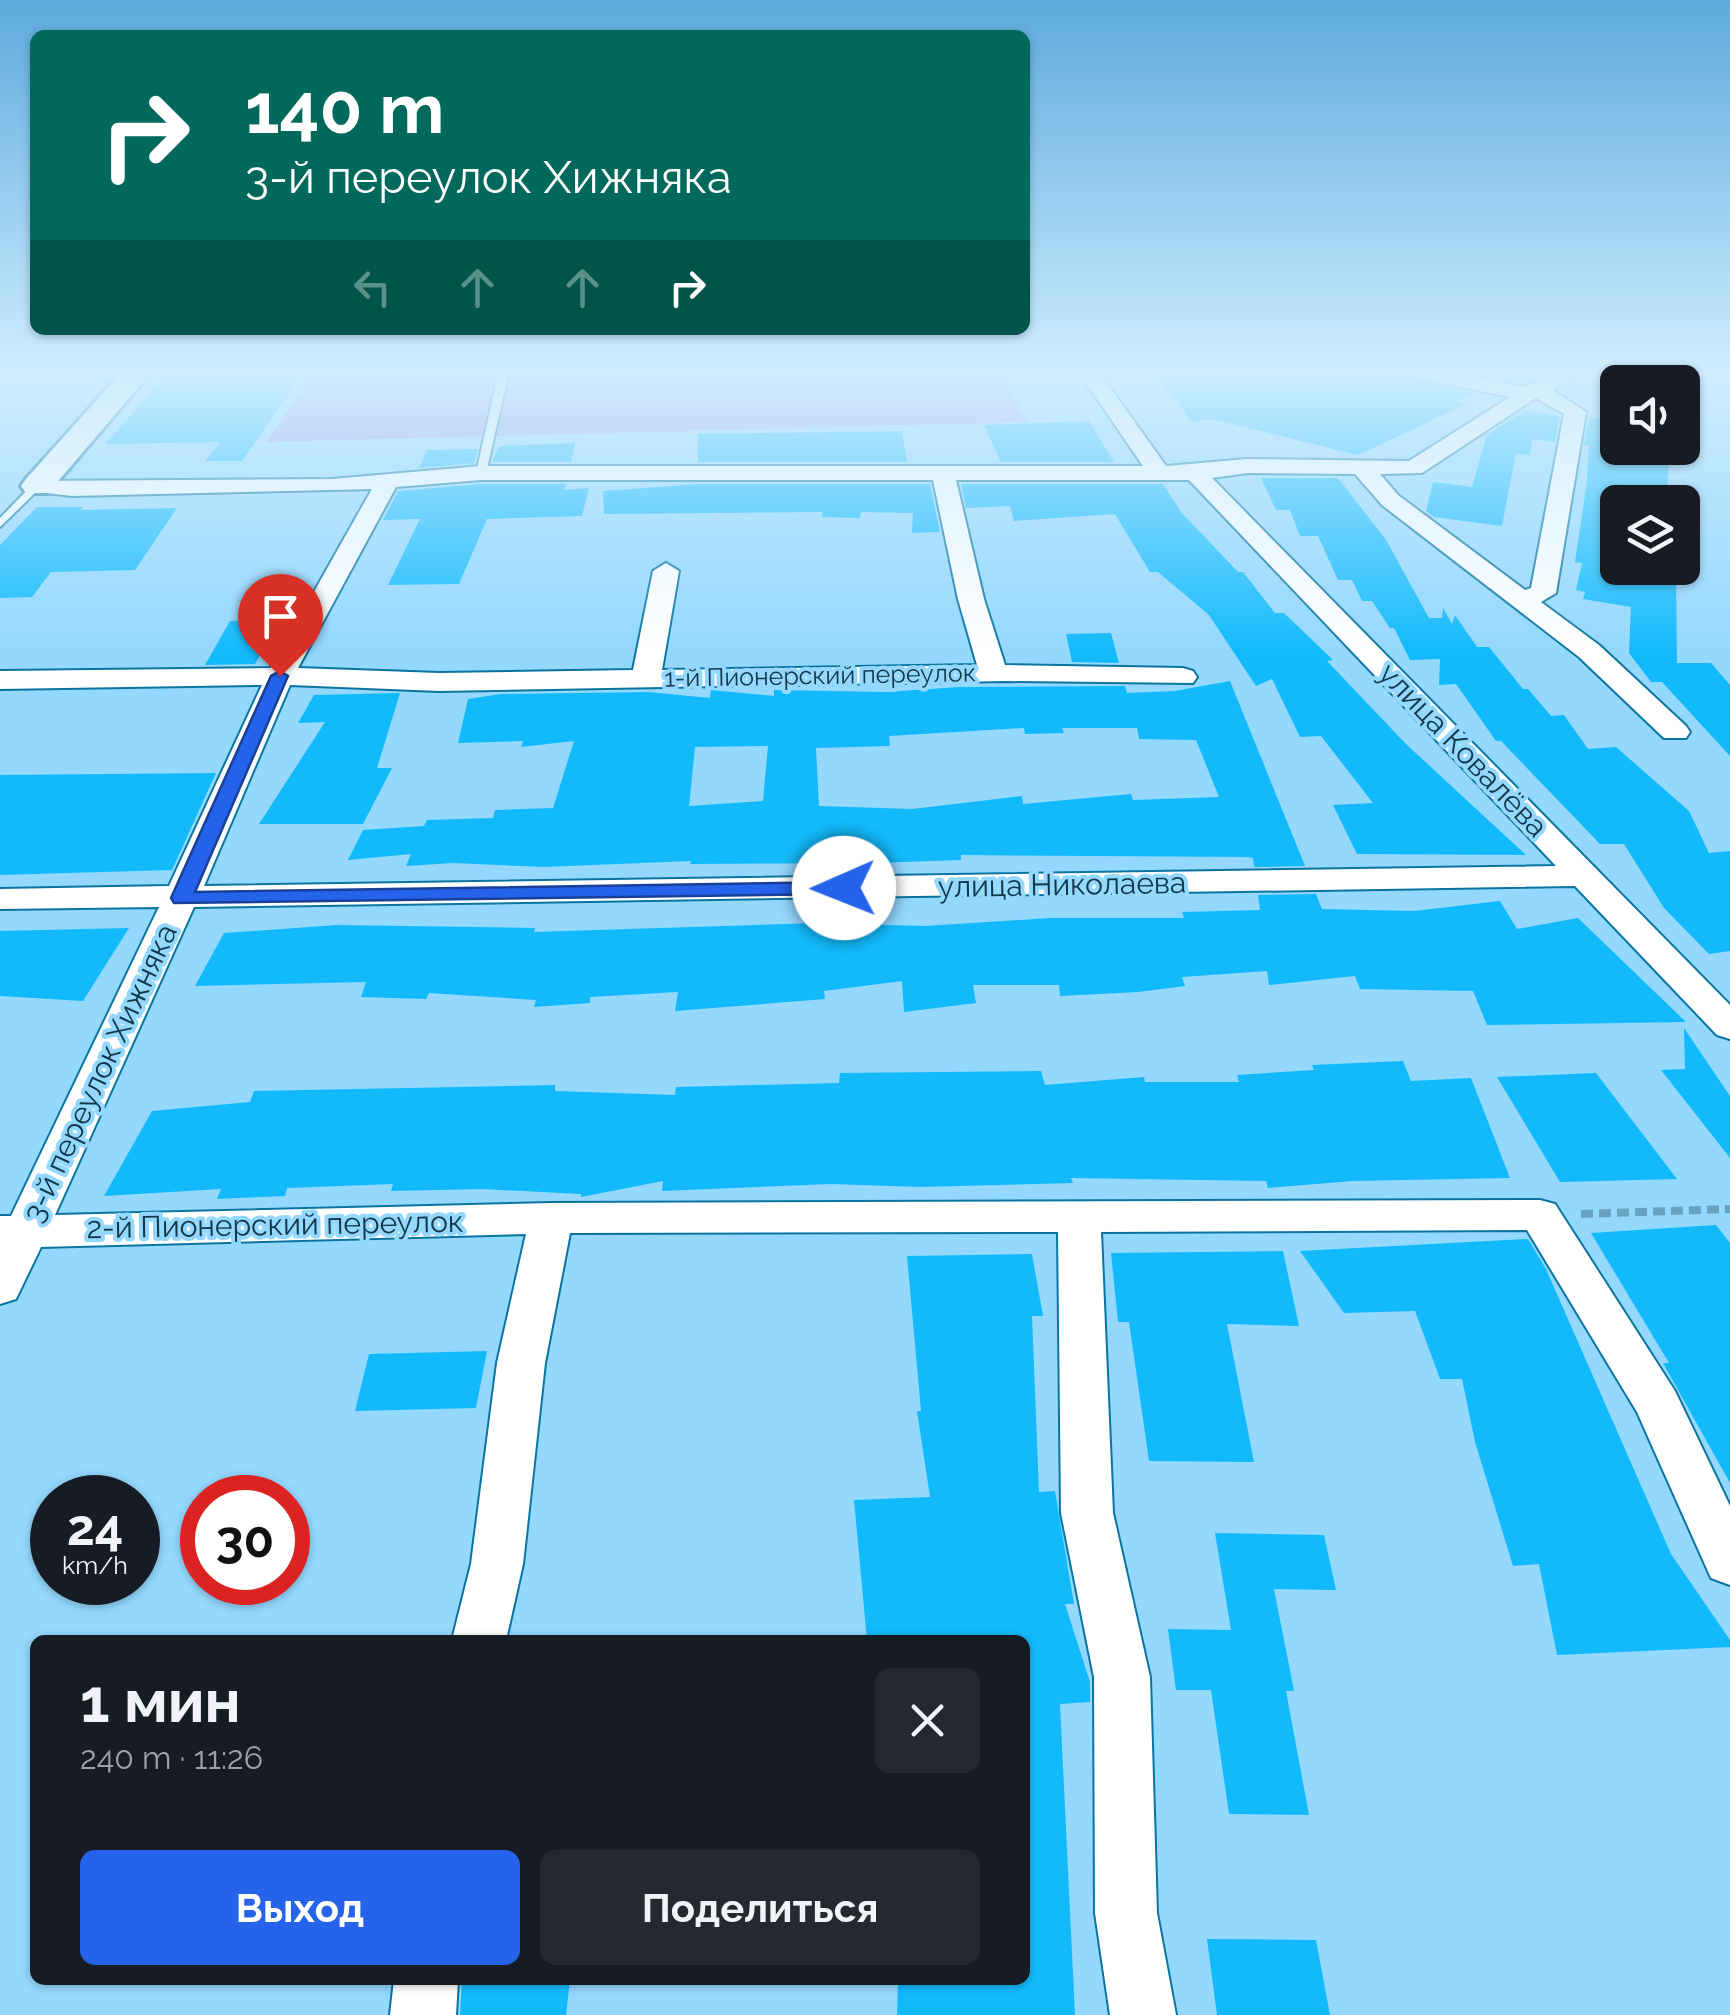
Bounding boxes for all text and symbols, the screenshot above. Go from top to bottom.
text: 140 m [245,67,445,149]
icon: right [80,70,210,200]
text: 3-й переулок Хижняка [245,151,731,204]
icon: left [345,260,400,315]
icon: ahead [450,260,505,315]
icon: ahead [555,260,610,315]
icon: right [660,260,715,315]
map controls [1600,365,1700,585]
button: sound [1600,365,1700,465]
button: layers [1600,485,1700,585]
pin [238,574,323,677]
icon: arrive [253,589,308,644]
street label: улица Ковалёва [1372,656,1555,844]
street label: 1-й Пионерский переулок [664,657,976,693]
position arrow [792,836,896,940]
street label: улица Николаева [937,865,1187,904]
street label: 3-й переулок Хижняка [15,918,184,1227]
street label: 2-й Пионерский переулок [86,1204,464,1245]
speed limit sign: 30 [180,1475,310,1605]
text: 24 [67,1498,123,1557]
text: km/h [62,1550,128,1580]
text: 1 мин [80,1666,241,1736]
button: close [875,1668,980,1773]
text: 240 m · 11:26 [80,1739,263,1776]
button: Выход [80,1850,520,1965]
button: Поделиться [540,1850,980,1965]

